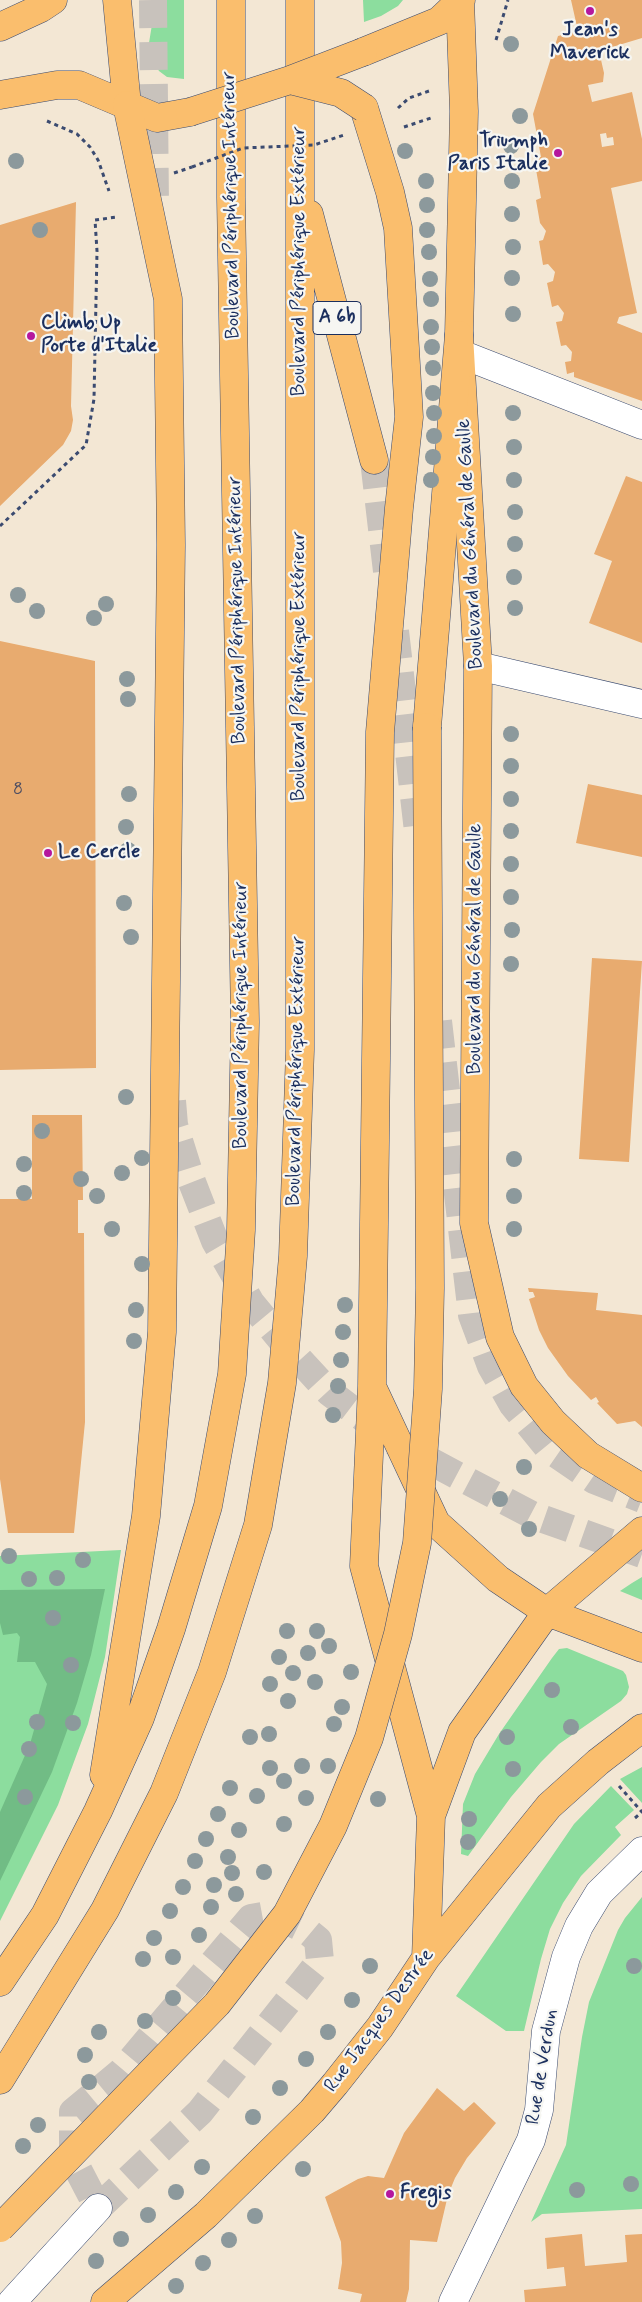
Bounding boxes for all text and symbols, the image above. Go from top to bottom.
marker: Jean's Maverick [584,5,596,17]
place label: Jean's Maverick [550,19,630,66]
street label: Boulevard Périphérique Intérieur [218,71,246,339]
street label: Boulevard Périphérique Extérieur [288,126,312,396]
place label: Triumph Paris Italie [448,130,548,177]
marker: Triumph Paris Italie [552,147,564,159]
road number: A 6b [313,302,361,334]
place label: Climb Up Porte d'Italie [41,312,157,359]
marker: Climb Up Porte d'Italie [25,330,37,342]
street label: Boulevard du Général de Gaulle [452,418,490,670]
street label: Boulevard Périphérique Intérieur [224,476,252,744]
street label: Boulevard Périphérique Extérieur [288,531,312,801]
house number: 8 [13,779,23,801]
street label: Boulevard du Général de Gaulle [464,824,488,1074]
place label: Le Cercle [58,841,140,865]
marker: Le Cercle [42,847,54,859]
street label: Boulevard Périphérique Intérieur [230,881,254,1149]
street label: Boulevard Périphérique Extérieur [283,936,311,1206]
street label: Rue Jacques Destrée [320,1944,440,2098]
street label: Rue de Verdun [522,2007,564,2127]
place label: Fregis [400,2182,451,2206]
marker: Fregis [384,2188,396,2200]

